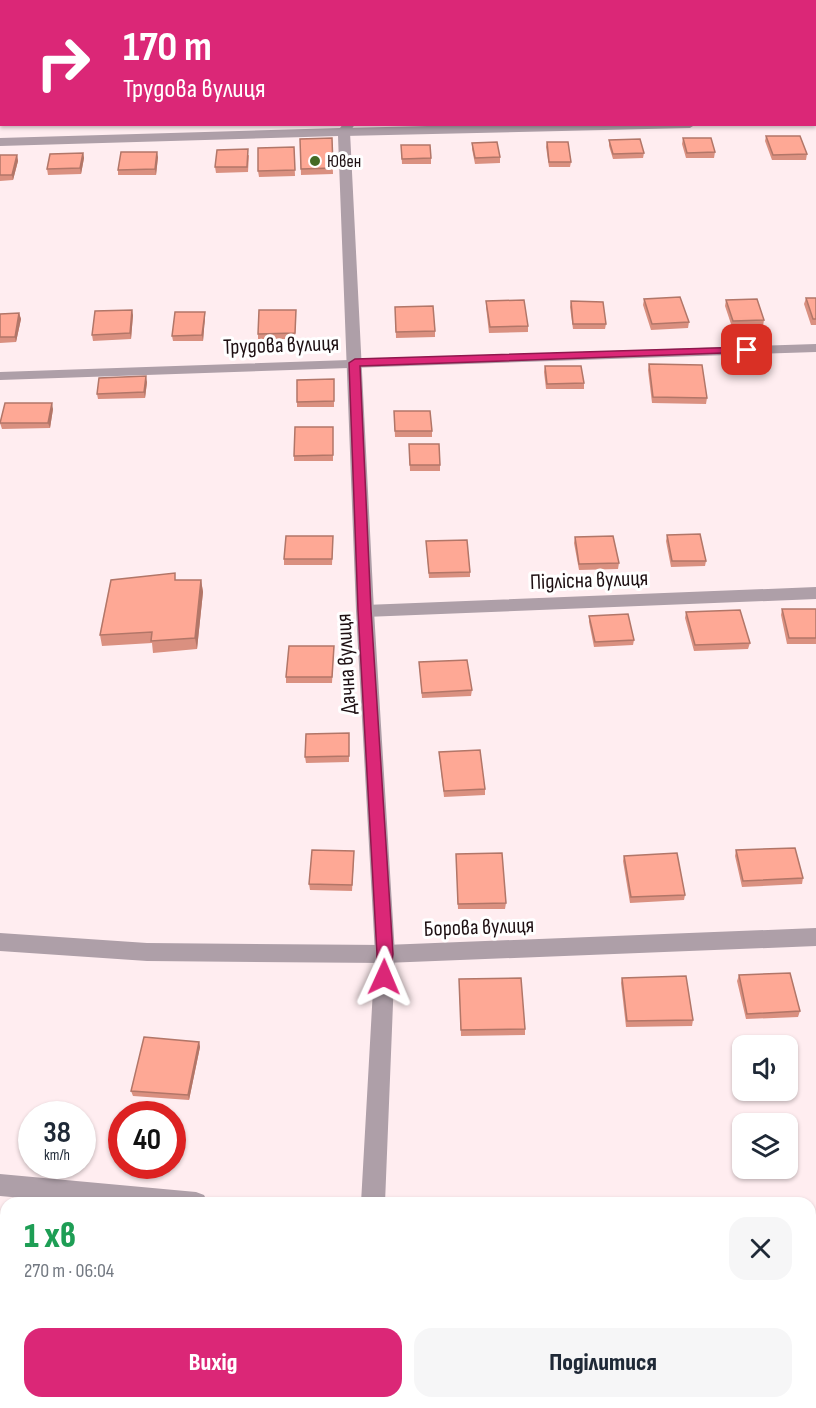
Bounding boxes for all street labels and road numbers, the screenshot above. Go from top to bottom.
street label: Трудова вулиця [223,330,340,361]
street label: Підлісна вулиця [529,565,649,596]
street label: Дачна вулиця [330,613,363,715]
street label: Борова вулиця [423,912,535,943]

